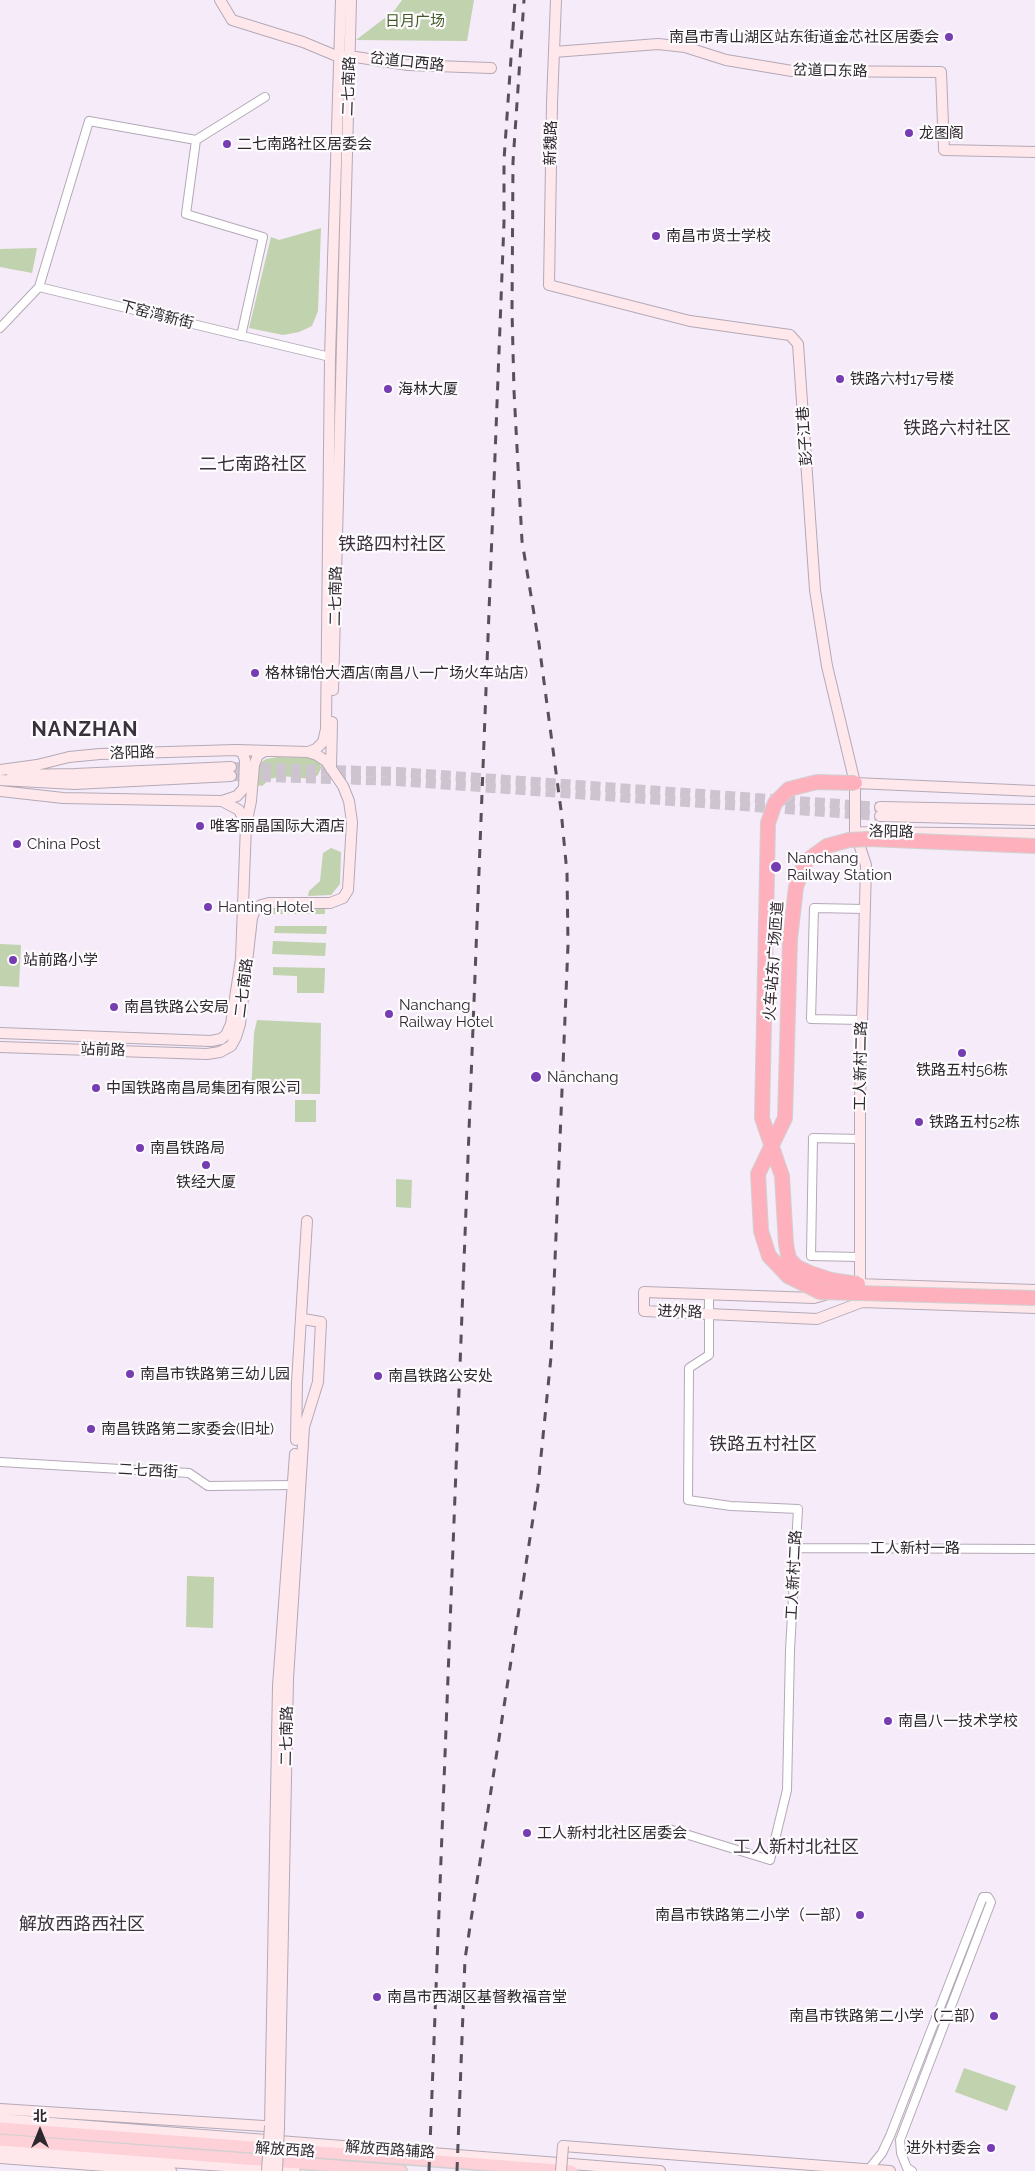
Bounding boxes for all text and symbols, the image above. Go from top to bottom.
park label: 日月广场 [385,12,445,30]
place label: 南昌市青山湖区站东街道金芯社区居委会 [669,28,939,46]
marker: 南昌市青山湖区站东街道金芯社区居委会 [943,31,955,43]
street label: 岔道口西路 [369,49,445,75]
street label: 二七南路 [339,56,359,116]
street label: 岔道口东路 [792,61,868,81]
street label: 新魏路 [542,120,560,166]
place label: 龙图阁 [919,124,964,142]
marker: 龙图阁 [903,127,915,139]
place label: 二七南路社区居委会 [237,135,372,153]
marker: 二七南路社区居委会 [221,138,233,150]
place label: 南昌市贤士学校 [666,227,771,245]
marker: 南昌市贤士学校 [650,230,662,242]
street label: 下窑湾新街 [118,297,196,333]
place label: 铁路六村17号楼 [850,370,954,388]
marker: 铁路六村17号楼 [834,373,846,385]
place label: 海林大厦 [398,380,458,398]
marker: 海林大厦 [382,383,394,395]
street label: 彭子江巷 [794,405,816,467]
district label: 铁路六村社区 [903,418,1011,440]
district label: 二七南路社区 [199,454,307,476]
district label: 铁路四村社区 [338,534,446,556]
street label: 二七南路 [326,566,346,626]
place label: 格林锦怡大酒店(南昌八一广场火车站店) [265,664,528,682]
marker: 格林锦怡大酒店(南昌八一广场火车站店) [249,667,261,679]
district label: NANZHAN [31,718,139,742]
street label: 洛阳路 [109,743,155,763]
place label: 唯客丽晶国际大酒店 [210,817,345,835]
marker: 唯客丽晶国际大酒店 [194,820,206,832]
street label: 洛阳路 [868,823,914,841]
place label: China Post [27,835,100,853]
marker: China Post [11,838,23,850]
place label: Nanchang Railway Station [787,849,892,884]
marker: Nanchang Railway Station [769,860,783,874]
place label: Hanting Hotel [218,898,314,916]
marker: Hanting Hotel [202,901,214,913]
street label: 火车站东广场匝道 [761,901,787,1021]
place label: 站前路小学 [23,951,98,969]
marker: 站前路小学 [7,954,19,966]
street label: 二七南路 [231,957,257,1019]
place label: Nanchang Railway Hotel [399,996,493,1031]
place label: 南昌铁路公安局 [124,998,229,1016]
marker: 南昌铁路公安局 [108,1001,120,1013]
marker: Nanchang Railway Hotel [383,1008,395,1020]
street label: 工人新村二路 [851,1021,871,1111]
street label: 站前路 [80,1040,126,1060]
marker: 铁路五村56栋 [956,1047,968,1059]
place label: 铁路五村56栋 [916,1061,1008,1079]
place label: Nanchang [547,1068,619,1086]
marker: Nanchang [529,1070,543,1084]
place label: 中国铁路南昌局集团有限公司 [106,1079,301,1097]
marker: 中国铁路南昌局集团有限公司 [90,1082,102,1094]
place label: 铁路五村52栋 [929,1113,1020,1131]
marker: 铁路五村52栋 [913,1116,925,1128]
place label: 南昌铁路局 [150,1139,225,1157]
marker: 南昌铁路局 [134,1142,146,1154]
marker: 铁经大厦 [200,1159,212,1171]
place label: 铁经大厦 [176,1173,236,1191]
street label: 进外路 [657,1302,703,1322]
place label: 南昌市铁路第三幼儿园 [140,1365,290,1383]
place label: 南昌铁路公安处 [388,1367,493,1385]
marker: 南昌市铁路第三幼儿园 [124,1368,136,1380]
marker: 南昌铁路公安处 [372,1370,384,1382]
place label: 南昌铁路第二家委会(旧址) [101,1420,274,1438]
marker: 南昌铁路第二家委会(旧址) [85,1423,97,1435]
district label: 铁路五村社区 [709,1434,817,1456]
street label: 二七西街 [118,1460,178,1482]
street label: 工人新村二路 [783,1530,805,1620]
street label: 工人新村一路 [870,1539,960,1557]
street label: 二七南路 [277,1706,297,1766]
place label: 南昌八一技术学校 [898,1712,1018,1730]
marker: 南昌八一技术学校 [882,1715,894,1727]
place label: 工人新村北社区居委会 [537,1824,687,1842]
marker: 工人新村北社区居委会 [521,1827,533,1839]
district label: 工人新村北社区 [733,1837,859,1859]
place label: 南昌市铁路第二小学（一部） [655,1906,850,1924]
marker: 南昌市铁路第二小学（一部） [854,1909,866,1921]
district label: 解放西路西社区 [19,1914,145,1936]
place label: 南昌市西湖区基督教福音堂 [387,1988,567,2006]
marker: 南昌市西湖区基督教福音堂 [371,1991,383,2003]
place label: 南昌市铁路第二小学（二部） [789,2007,984,2025]
marker: 南昌市铁路第二小学（二部） [988,2010,1000,2022]
north arrow [15,2106,65,2156]
text: 北 [33,2108,47,2124]
street label: 解放西路辅路 [344,2138,436,2162]
street label: 解放西路 [254,2139,316,2161]
place label: 进外村委会 [906,2139,981,2157]
marker: 进外村委会 [985,2142,997,2154]

